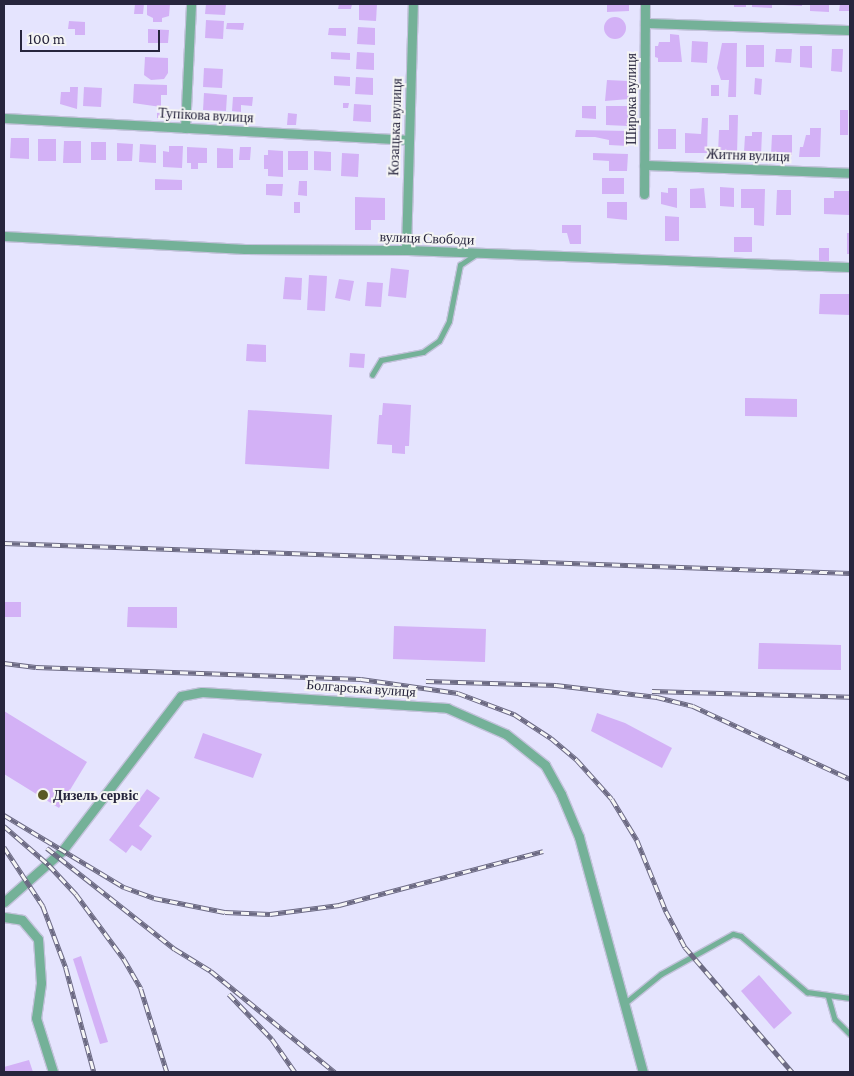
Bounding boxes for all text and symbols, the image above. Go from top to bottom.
scale bar [22,20,162,52]
text: 100 m [28,31,65,47]
street label: Широка вулиця [623,53,639,145]
street label: Козацька вулиця [385,78,405,176]
street label: Тупікова вулиця [158,104,254,126]
street label: Житня вулиця [706,145,790,165]
street label: вулиця Свободи [379,228,475,248]
street label: Болгарська вулиця [306,676,416,700]
place label: Дизель сервіс [53,787,139,803]
marker: Дизель сервіс [37,789,49,801]

